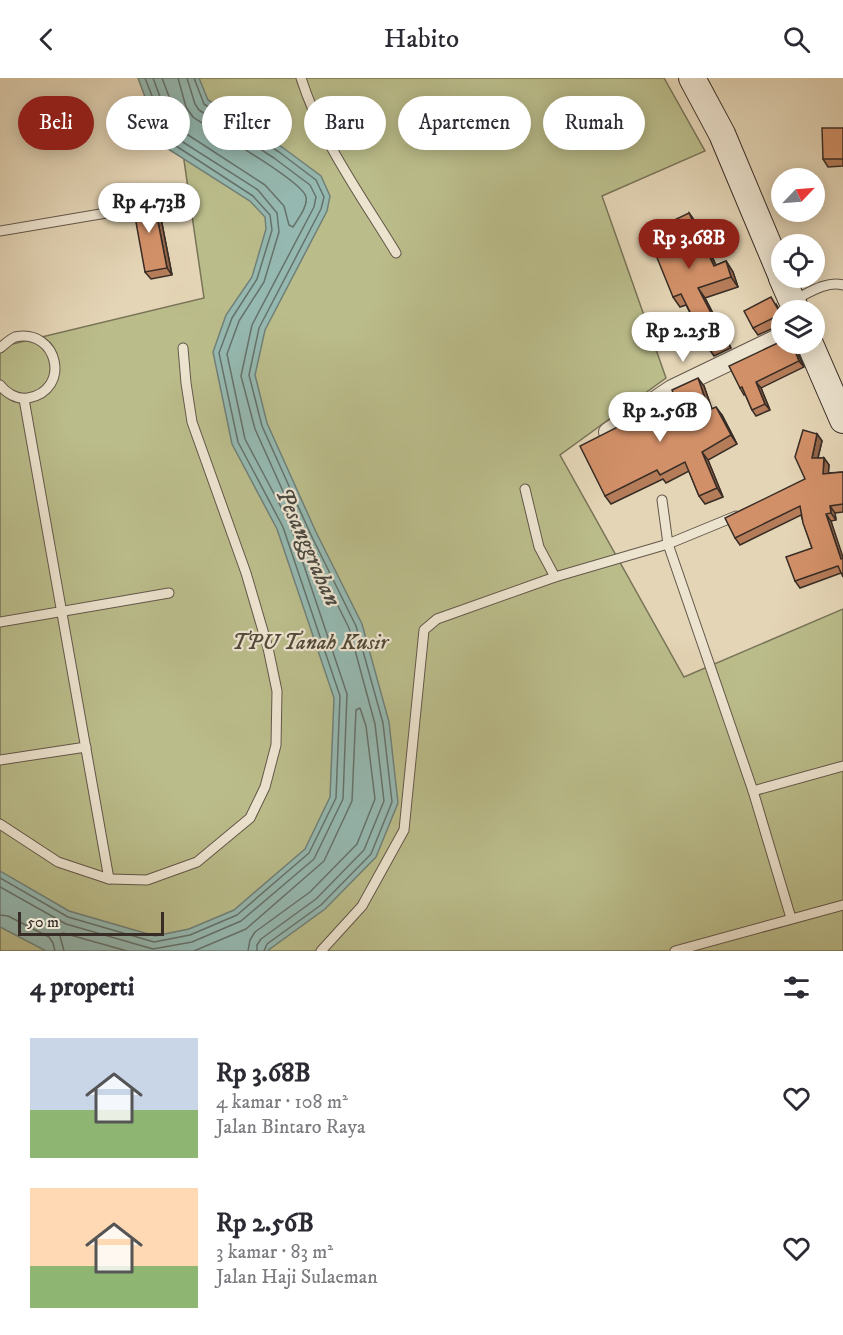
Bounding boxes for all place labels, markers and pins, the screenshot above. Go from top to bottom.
pin: Rp 4.73B [87,183,211,234]
pin: Rp 3.68B [627,219,751,270]
pin: Rp 2.25B [621,312,745,363]
pin: Rp 2.56B [598,392,722,443]

